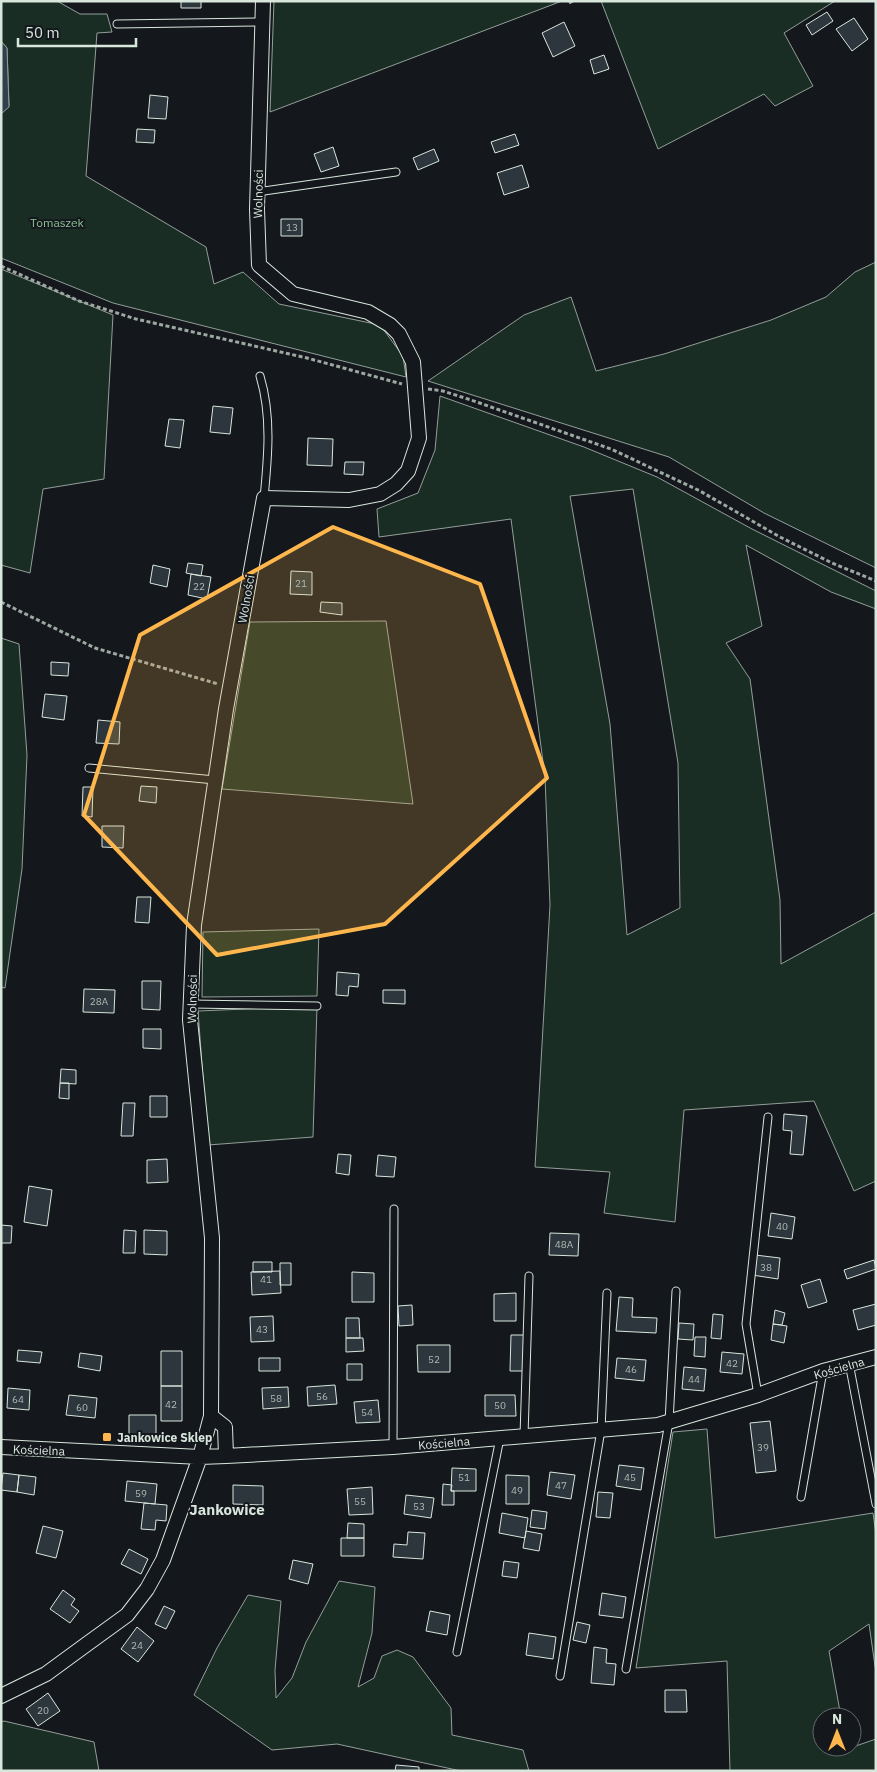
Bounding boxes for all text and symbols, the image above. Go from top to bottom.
scale bar [18,15,135,47]
text: 50 m [25,23,60,42]
street label: Wolności [250,169,266,219]
park label: Tomaszek [30,215,85,230]
house number: 13 [286,221,298,234]
street label: Wolności [234,574,258,624]
house number: 21 [295,577,307,590]
house number: 22 [193,580,205,593]
street label: Wolności [184,974,200,1024]
house number: 28A [90,995,109,1008]
house number: 40 [776,1220,788,1233]
house number: 48A [555,1238,574,1251]
house number: 38 [760,1261,772,1274]
house number: 41 [260,1273,272,1286]
house number: 43 [256,1323,268,1336]
house number: 52 [428,1353,440,1366]
street label: Kościelna [812,1353,867,1382]
house number: 42 [726,1357,738,1370]
house number: 46 [625,1363,637,1376]
house number: 44 [688,1373,700,1386]
house number: 56 [316,1390,328,1403]
house number: 58 [270,1392,282,1405]
house number: 64 [12,1393,24,1406]
house number: 42 [165,1398,177,1411]
house number: 50 [494,1399,506,1412]
house number: 60 [76,1401,88,1414]
house number: 54 [361,1406,373,1419]
place label: Jankowice Sklep [117,1430,212,1445]
marker: Jankowice Sklep [101,1431,113,1443]
street label: Kościelna [417,1433,471,1453]
house number: 39 [757,1441,769,1454]
street label: Kościelna [13,1442,66,1458]
house number: 51 [458,1471,470,1484]
house number: 45 [624,1471,636,1484]
house number: 47 [555,1479,567,1492]
house number: 49 [511,1484,523,1497]
house number: 59 [135,1487,147,1500]
house number: 55 [354,1495,366,1508]
district label: Jankowice [189,1500,265,1519]
house number: 53 [413,1500,425,1513]
house number: 24 [131,1639,143,1652]
house number: 20 [37,1704,49,1717]
north arrow [812,1707,862,1757]
text: N [832,1710,842,1728]

